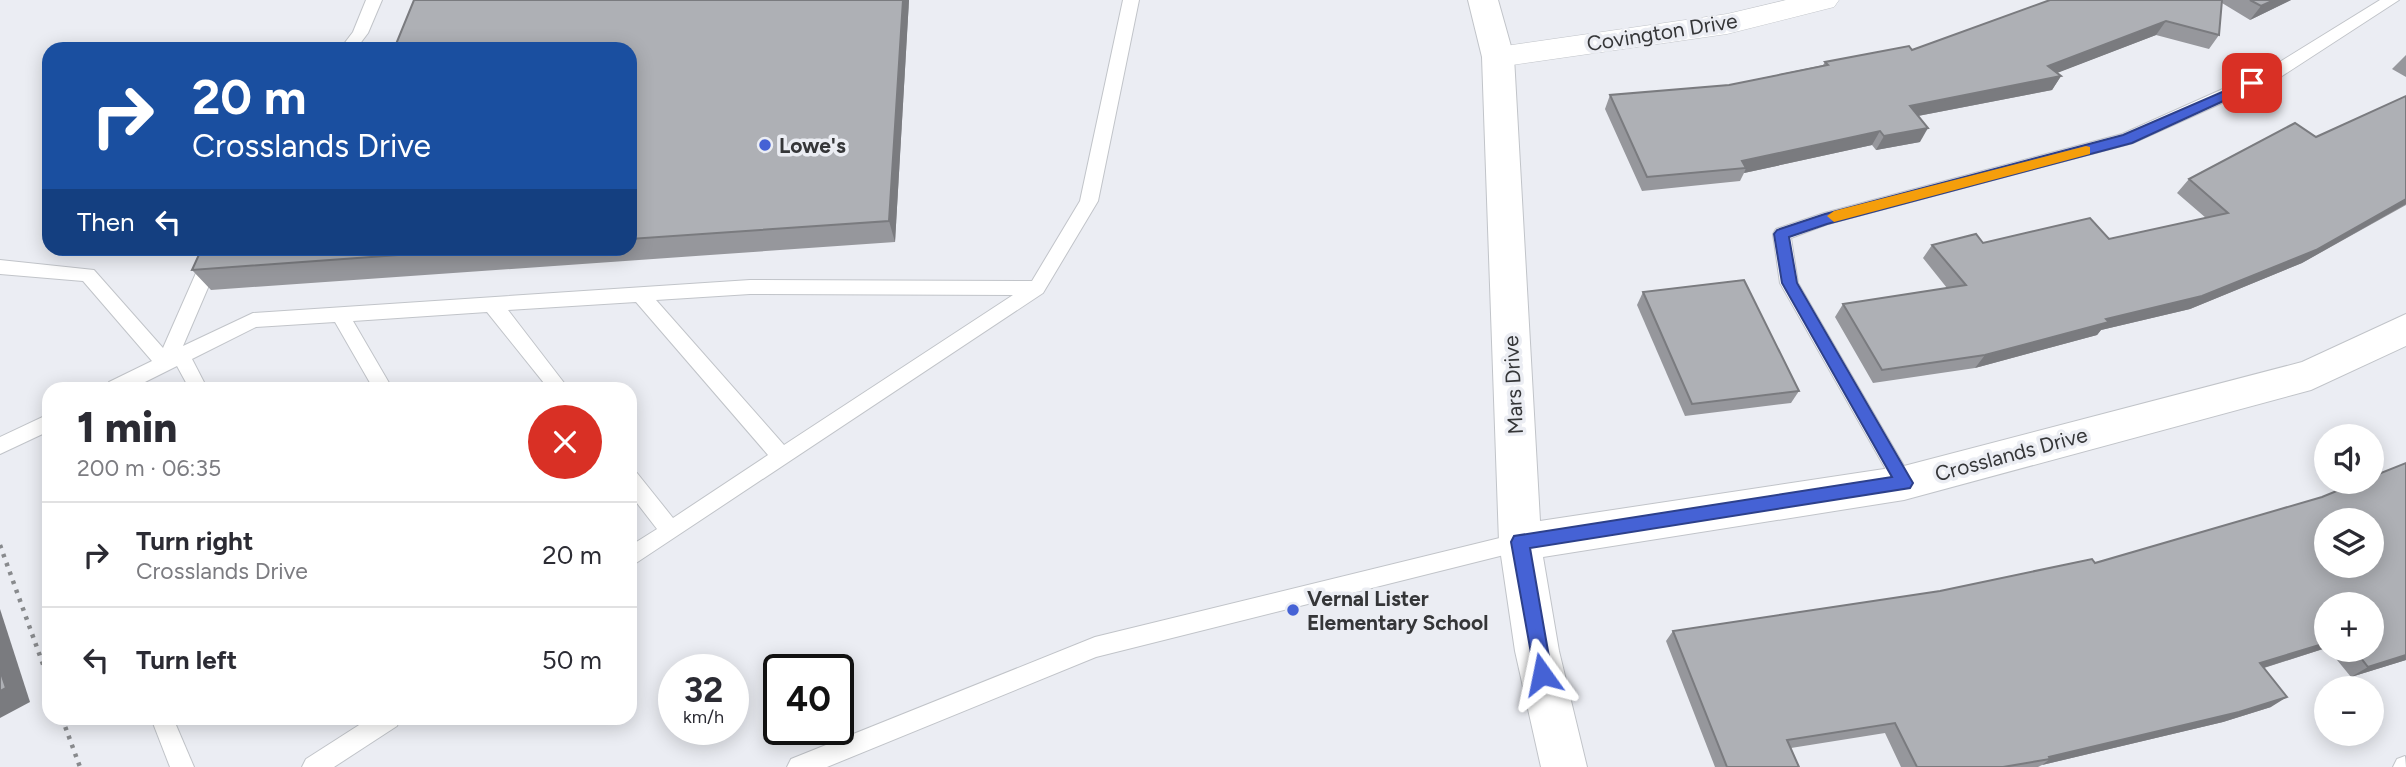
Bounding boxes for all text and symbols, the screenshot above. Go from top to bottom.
street label: Covington Drive [1585,8,1739,56]
pin [2222,53,2282,113]
icon: arrive [2233,64,2271,102]
text: 20 m [192,67,307,126]
icon: right [77,70,168,161]
text: Crosslands Drive [192,127,431,165]
place label: Lowe's [779,133,846,158]
marker: Lowe's [757,137,773,153]
icon: left [149,203,187,241]
text: Then [77,206,135,238]
street label: Mars Drive [1498,335,1528,435]
text: 1 min [77,402,177,453]
button: close [528,405,602,479]
street label: Crosslands Drive [1932,422,2090,486]
map controls [2314,424,2384,746]
button: sound [2314,424,2384,494]
text: 200 m · 06:35 [77,454,221,482]
button: layers [2314,508,2384,578]
text: Turn right [136,525,253,557]
icon: right [77,536,115,574]
text: 20 m [542,539,602,571]
text: Crosslands Drive [136,557,308,585]
place label: Vernal Lister Elementary School [1307,586,1488,635]
button: + [2314,592,2384,662]
marker: Vernal Lister Elementary School [1285,602,1301,618]
position arrow [1505,637,1579,711]
icon: left [77,641,115,679]
text: Turn left [136,644,237,676]
text: 50 m [542,644,602,676]
speed limit sign: 40 [763,654,854,745]
text: 32 [684,669,723,711]
button: − [2314,676,2384,746]
text: km/h [683,706,724,728]

